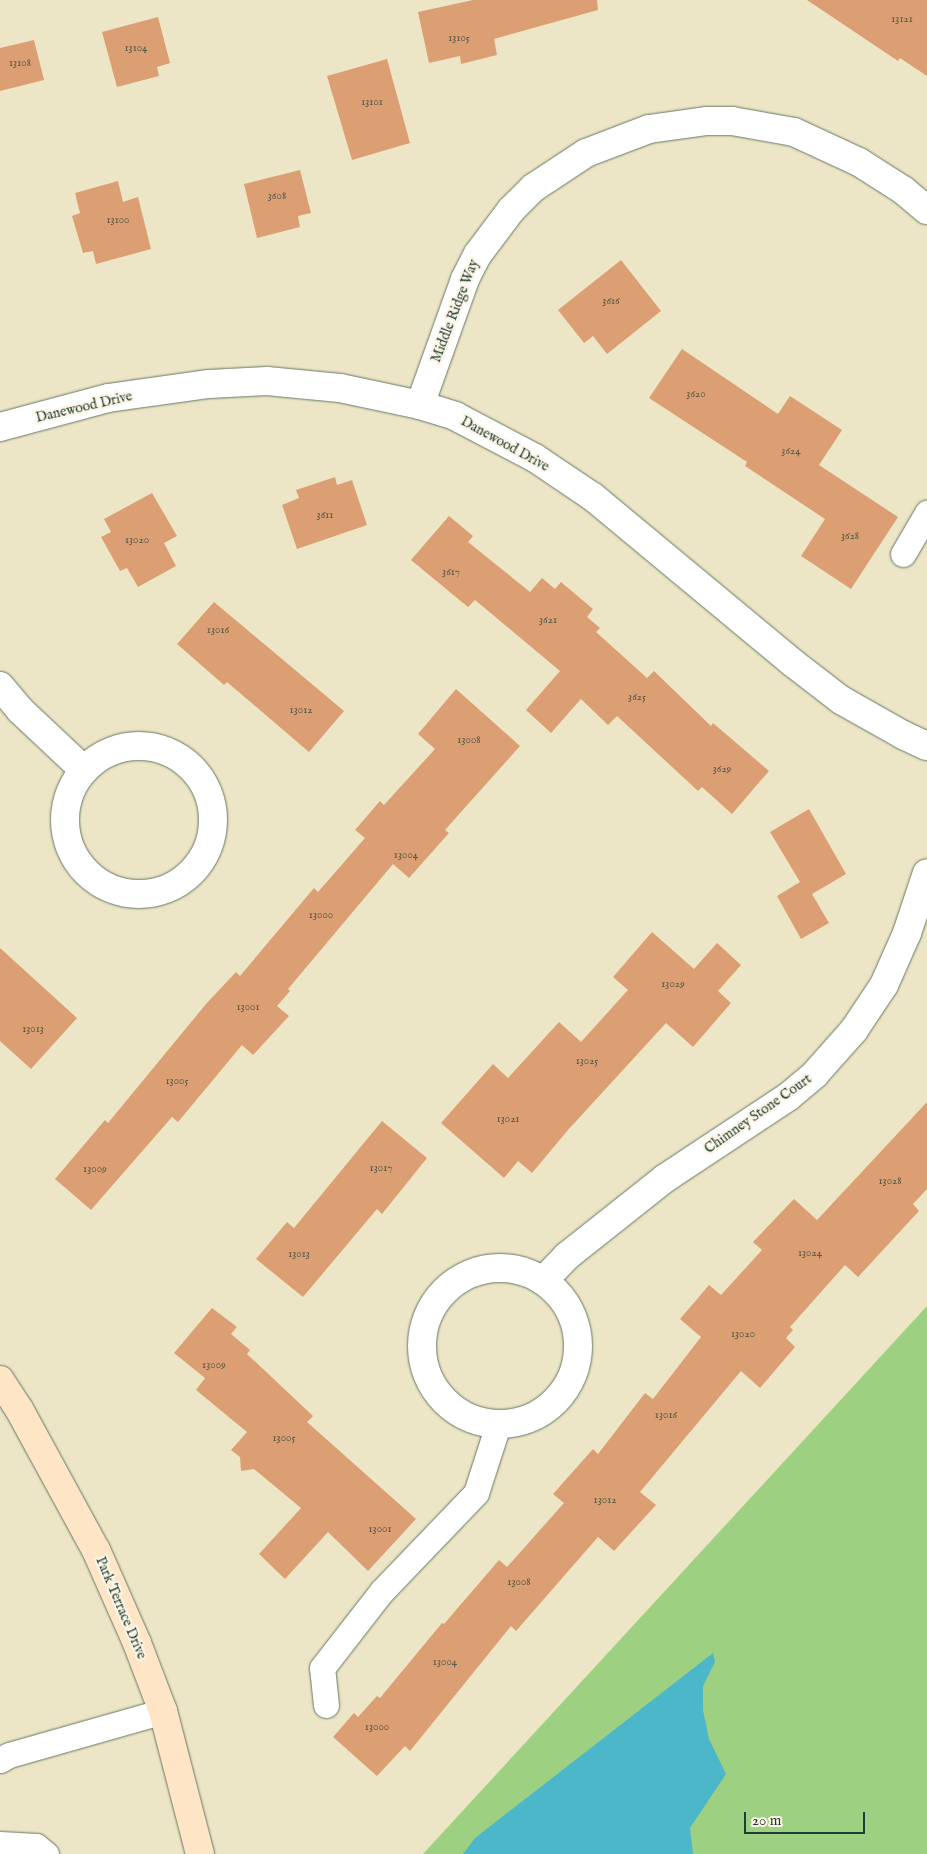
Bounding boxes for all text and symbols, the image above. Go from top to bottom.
house number: 13121 [891,12,913,26]
house number: 13105 [448,31,470,45]
house number: 13104 [124,41,148,55]
house number: 13108 [9,56,31,70]
house number: 13101 [361,95,383,109]
house number: 3608 [268,189,286,203]
house number: 13100 [106,213,130,227]
street label: Middle Ridge Way [428,257,482,365]
house number: 3616 [602,294,620,308]
house number: 3620 [686,387,706,401]
street label: Danewood Drive [34,388,134,426]
street label: Danewood Drive [458,413,552,475]
house number: 3624 [781,444,801,458]
house number: 3611 [317,508,333,522]
house number: 3628 [841,529,859,543]
house number: 13020 [125,533,149,547]
house number: 3617 [442,565,460,579]
house number: 3621 [539,613,557,627]
house number: 13016 [207,623,229,637]
house number: 3625 [628,690,646,704]
house number: 13012 [290,703,312,717]
house number: 13008 [457,733,481,747]
house number: 3629 [713,762,731,776]
house number: 13004 [394,848,418,862]
house number: 13000 [309,908,333,922]
house number: 13029 [661,977,685,991]
house number: 13001 [236,1000,260,1014]
house number: 13013 [22,1022,44,1036]
house number: 13025 [576,1054,598,1068]
street label: Chimney Stone Court [701,1071,815,1157]
house number: 13005 [166,1074,188,1088]
house number: 13021 [497,1112,519,1126]
house number: 13017 [370,1161,392,1175]
house number: 13009 [83,1162,107,1176]
house number: 13028 [878,1174,902,1188]
house number: 13024 [798,1246,822,1260]
house number: 13013 [288,1247,310,1261]
house number: 13020 [731,1327,755,1341]
house number: 13009 [202,1358,226,1372]
house number: 13016 [655,1408,677,1422]
house number: 13005 [273,1431,295,1445]
house number: 13012 [594,1493,616,1507]
house number: 13001 [368,1522,392,1536]
street label: Park Terrace Drive [92,1554,150,1662]
house number: 13008 [507,1575,531,1589]
house number: 13004 [433,1655,457,1669]
house number: 13000 [365,1720,389,1734]
scale bar [747,1802,868,1834]
text: 20 m [752,1811,781,1830]

